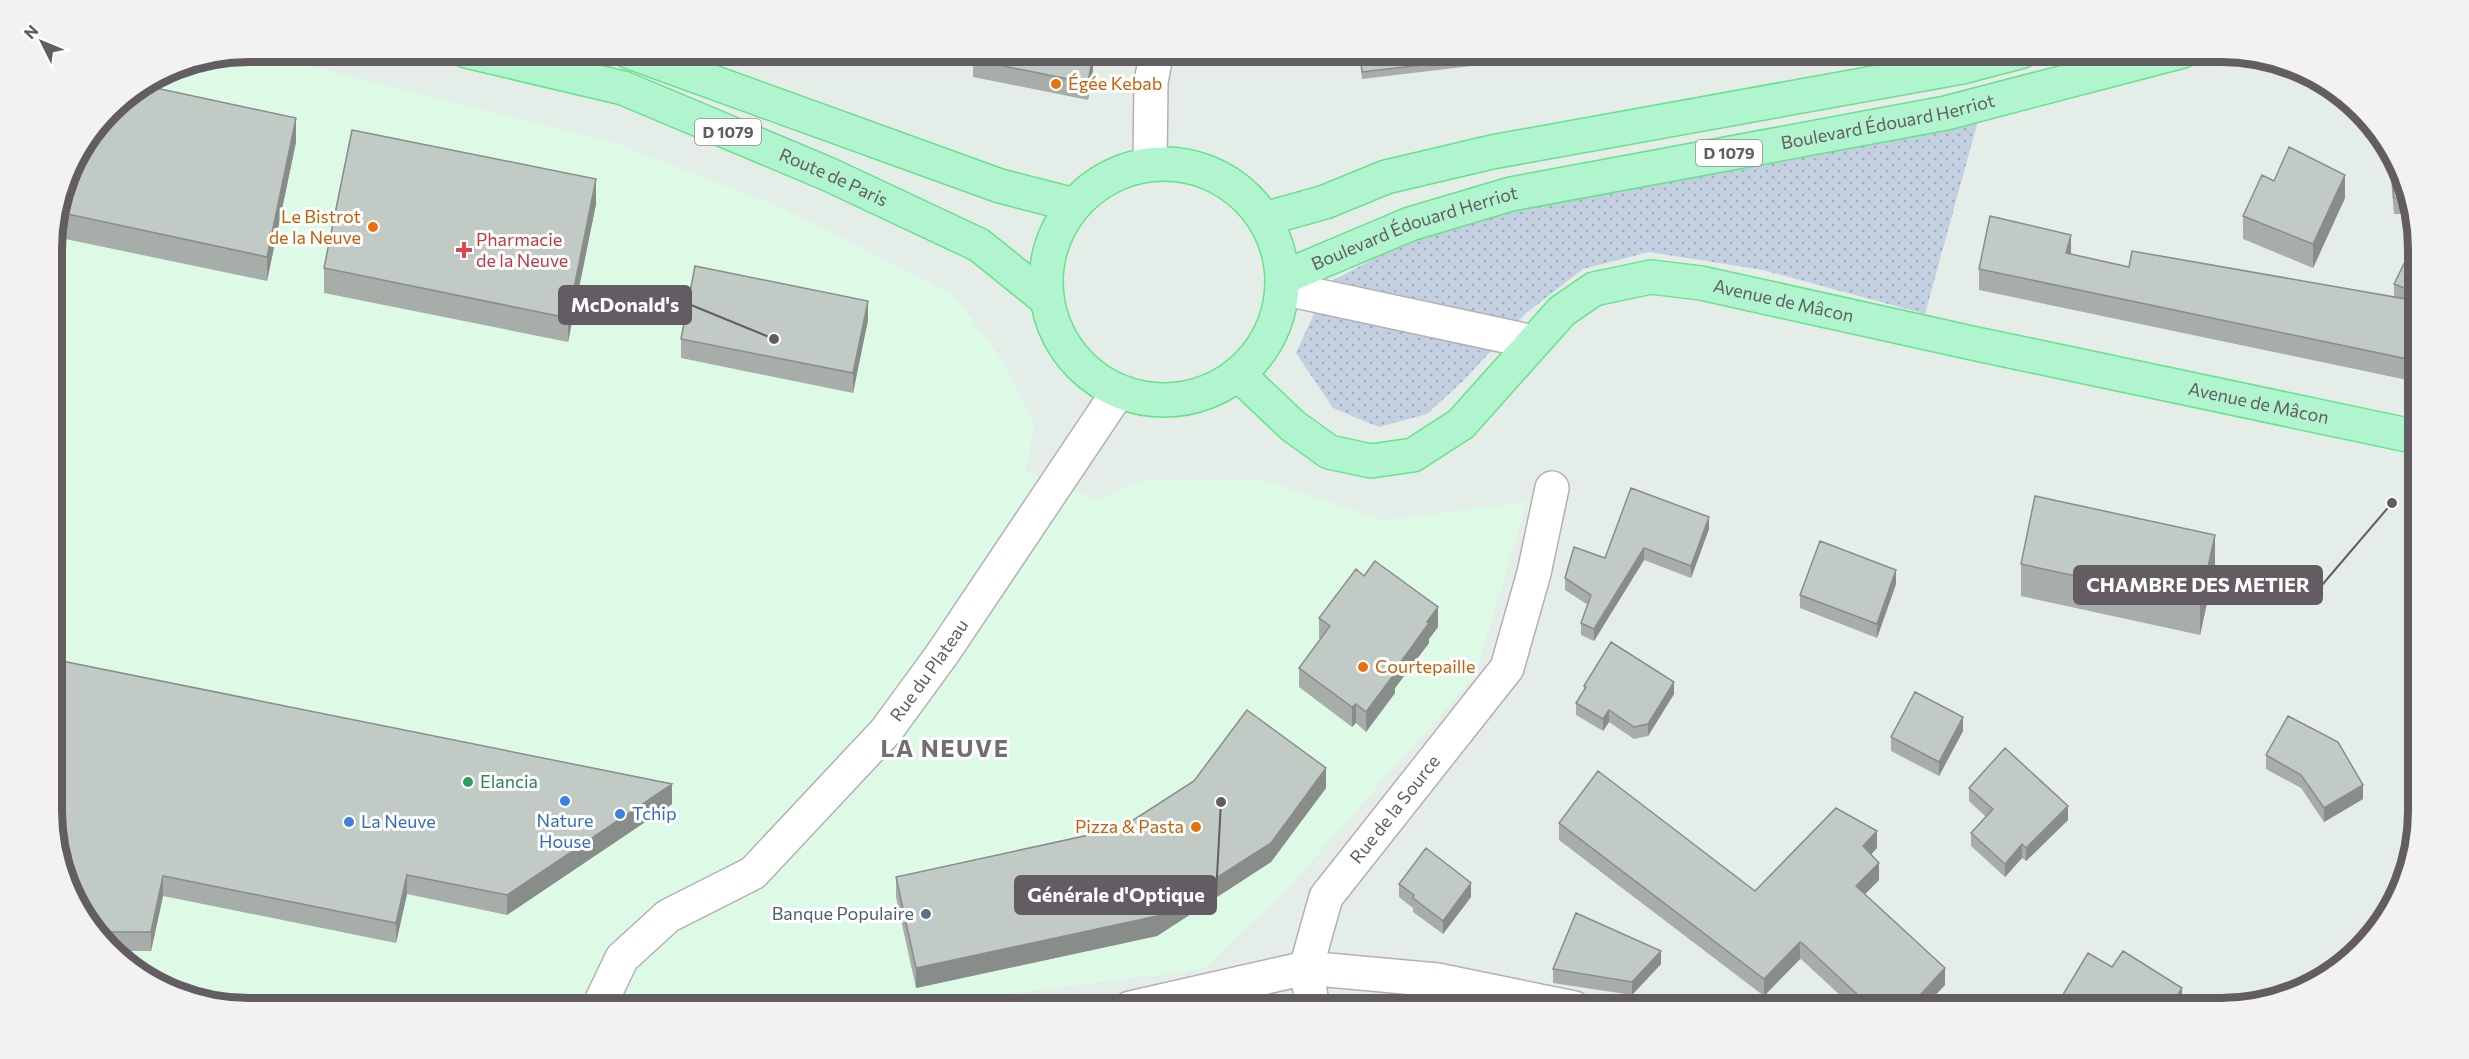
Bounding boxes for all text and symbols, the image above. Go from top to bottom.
north arrow [12,12,72,72]
text: N [20,21,42,42]
place label: Égée Kebab [1068,72,1162,94]
marker: Égée Kebab [1049,77,1063,91]
street label: Boulevard Édouard Herriot [1779,89,1997,154]
road number: D 1079 [695,119,761,145]
road number: D 1079 [1696,140,1762,166]
street label: Route de Paris [776,143,892,211]
street label: Boulevard Édouard Herriot [1308,181,1519,274]
place label: Le Bistrot de la Neuve [269,205,361,248]
marker: Le Bistrot de la Neuve [366,220,380,234]
place label: Pharmacie de la Neuve [476,228,568,271]
marker: Pharmacie de la Neuve [457,243,471,257]
street label: Avenue de Mâcon [1711,274,1856,326]
callout: McDonald's [559,286,691,324]
text: McDonald's [571,292,679,316]
street label: Avenue de Mâcon [2186,377,2331,428]
callout: CHAMBRE DES METIER [2074,566,2322,604]
text: CHAMBRE DES METIER [2086,572,2310,596]
street label: Rue du Plateau [885,615,972,725]
place label: Courtepaille [1375,655,1475,677]
marker: Courtepaille [1356,660,1370,674]
district label: LA NEUVE [881,733,1009,762]
street label: Rue de la Source [1345,750,1444,868]
place label: Elancia [480,770,538,792]
marker: Elancia [461,775,475,789]
marker: Nature House [558,794,572,808]
place label: Tchip [632,802,677,824]
marker: Tchip [613,807,627,821]
place label: Nature House [537,809,593,852]
place label: La Neuve [361,810,436,832]
marker: La Neuve [342,815,356,829]
place label: Pizza & Pasta [1075,815,1184,837]
marker: Pizza & Pasta [1189,820,1203,834]
callout: Générale d'Optique [1015,876,1216,914]
text: Générale d'Optique [1027,882,1205,906]
place label: Banque Populaire [772,902,914,924]
marker: Banque Populaire [919,907,933,921]

